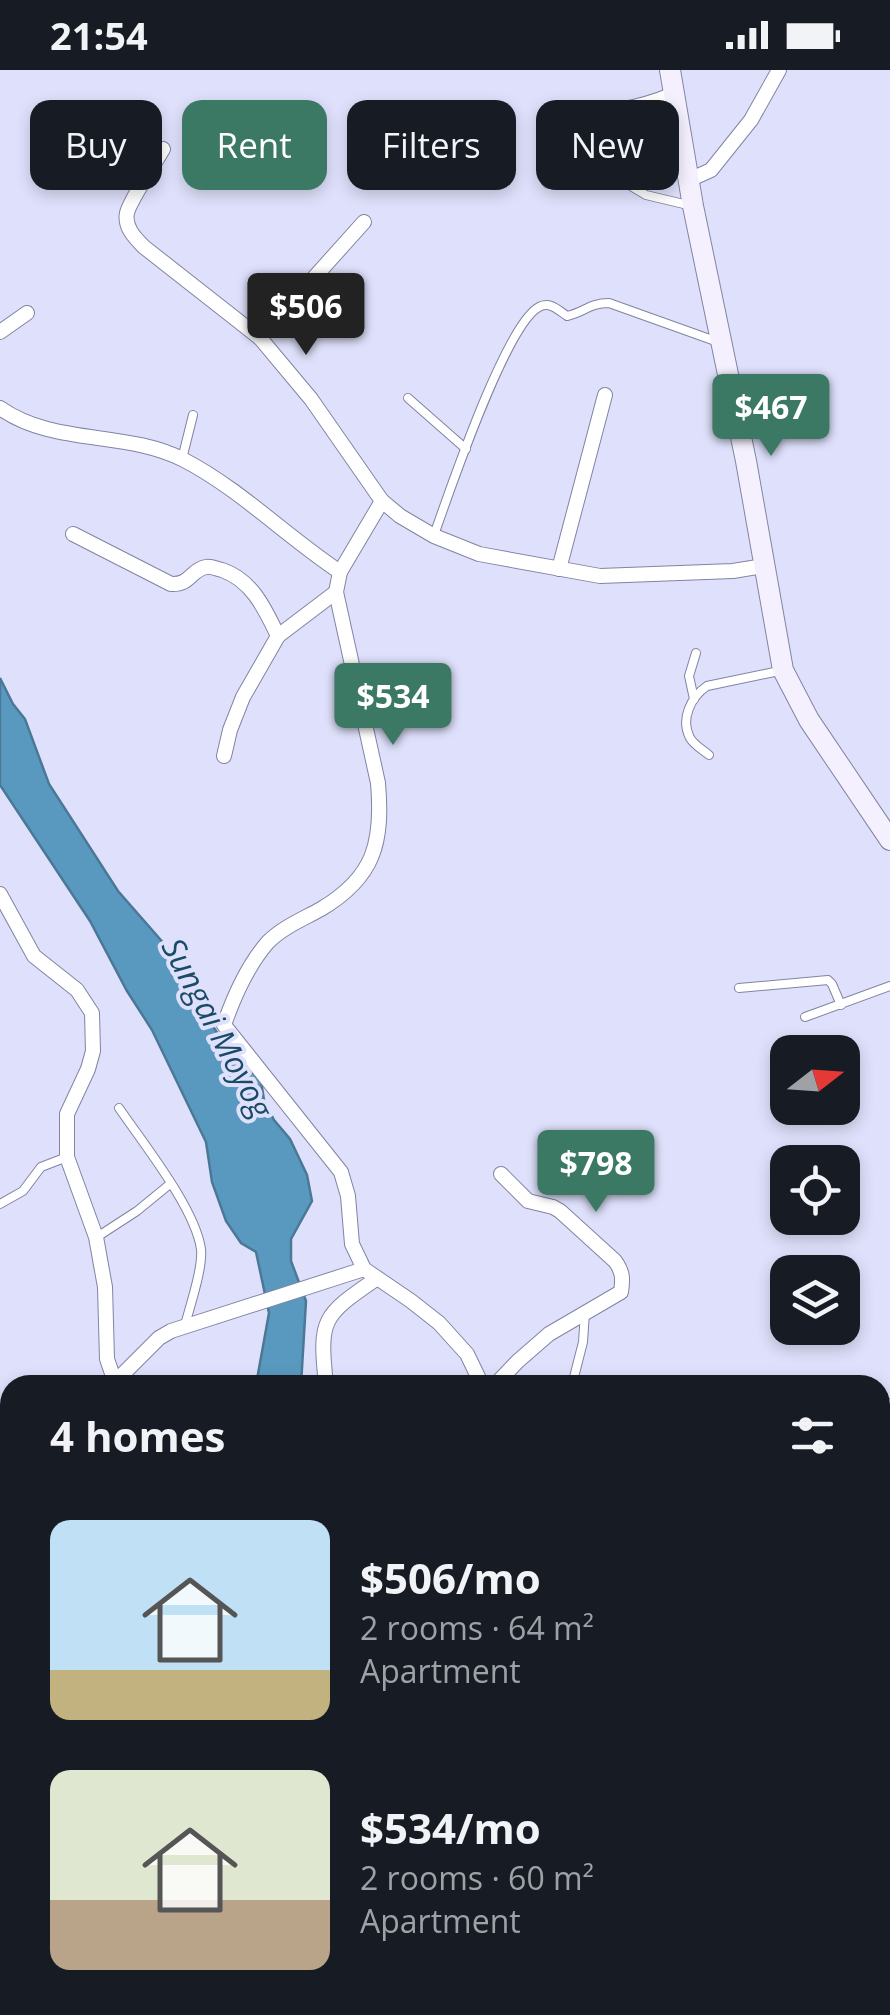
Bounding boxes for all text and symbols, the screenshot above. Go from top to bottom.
text: 21:54 [50,9,148,61]
chip: Buy [30,100,162,190]
chip: Rent [182,100,327,190]
chip: Filters [347,100,516,190]
chip: New [536,100,679,190]
pin: $506 [247,273,365,358]
text: $506 [269,284,343,327]
pin: $467 [712,374,830,459]
text: $467 [734,385,808,428]
pin: $534 [334,663,452,748]
text: $534 [356,674,430,717]
water label: Sungai Moyog [153,930,284,1126]
north arrow [770,1035,860,1125]
map controls [770,1035,860,1345]
pin: $798 [537,1130,655,1215]
text: $798 [559,1141,633,1184]
button: locate [770,1145,860,1235]
button: layers [770,1255,860,1345]
text: 4 homes [50,1407,225,1464]
icon: filters [785,1408,840,1463]
text: $506/mo [360,1549,541,1606]
icon: home [130,1560,250,1680]
text: 2 rooms · 64 m² [360,1606,594,1649]
text: Apartment [360,1649,521,1692]
text: $534/mo [360,1799,541,1856]
icon: home [130,1810,250,1930]
text: 2 rooms · 60 m² [360,1856,594,1899]
text: Apartment [360,1899,521,1942]

